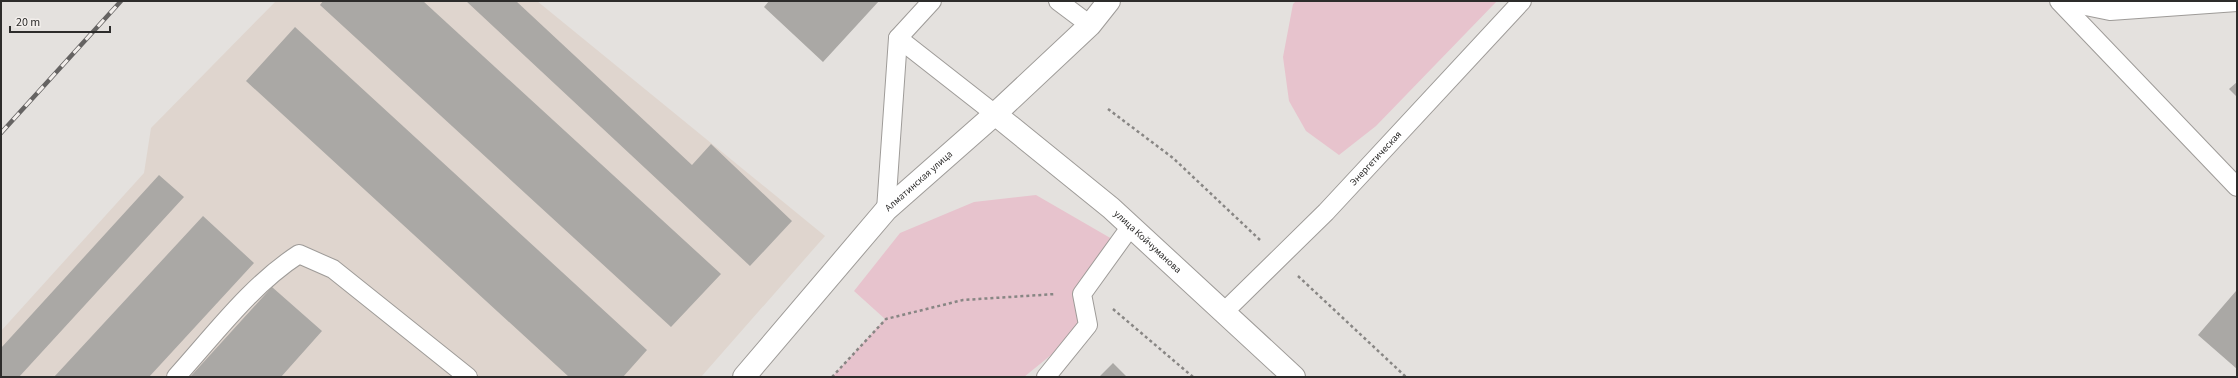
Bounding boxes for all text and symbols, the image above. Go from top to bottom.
scale bar [10,8,110,34]
text: 20 m [16,14,40,31]
street label: Энергетическая [1347,128,1405,189]
street label: Алматинская улица [882,147,956,215]
street label: улица Койчуманова [1111,207,1184,277]

